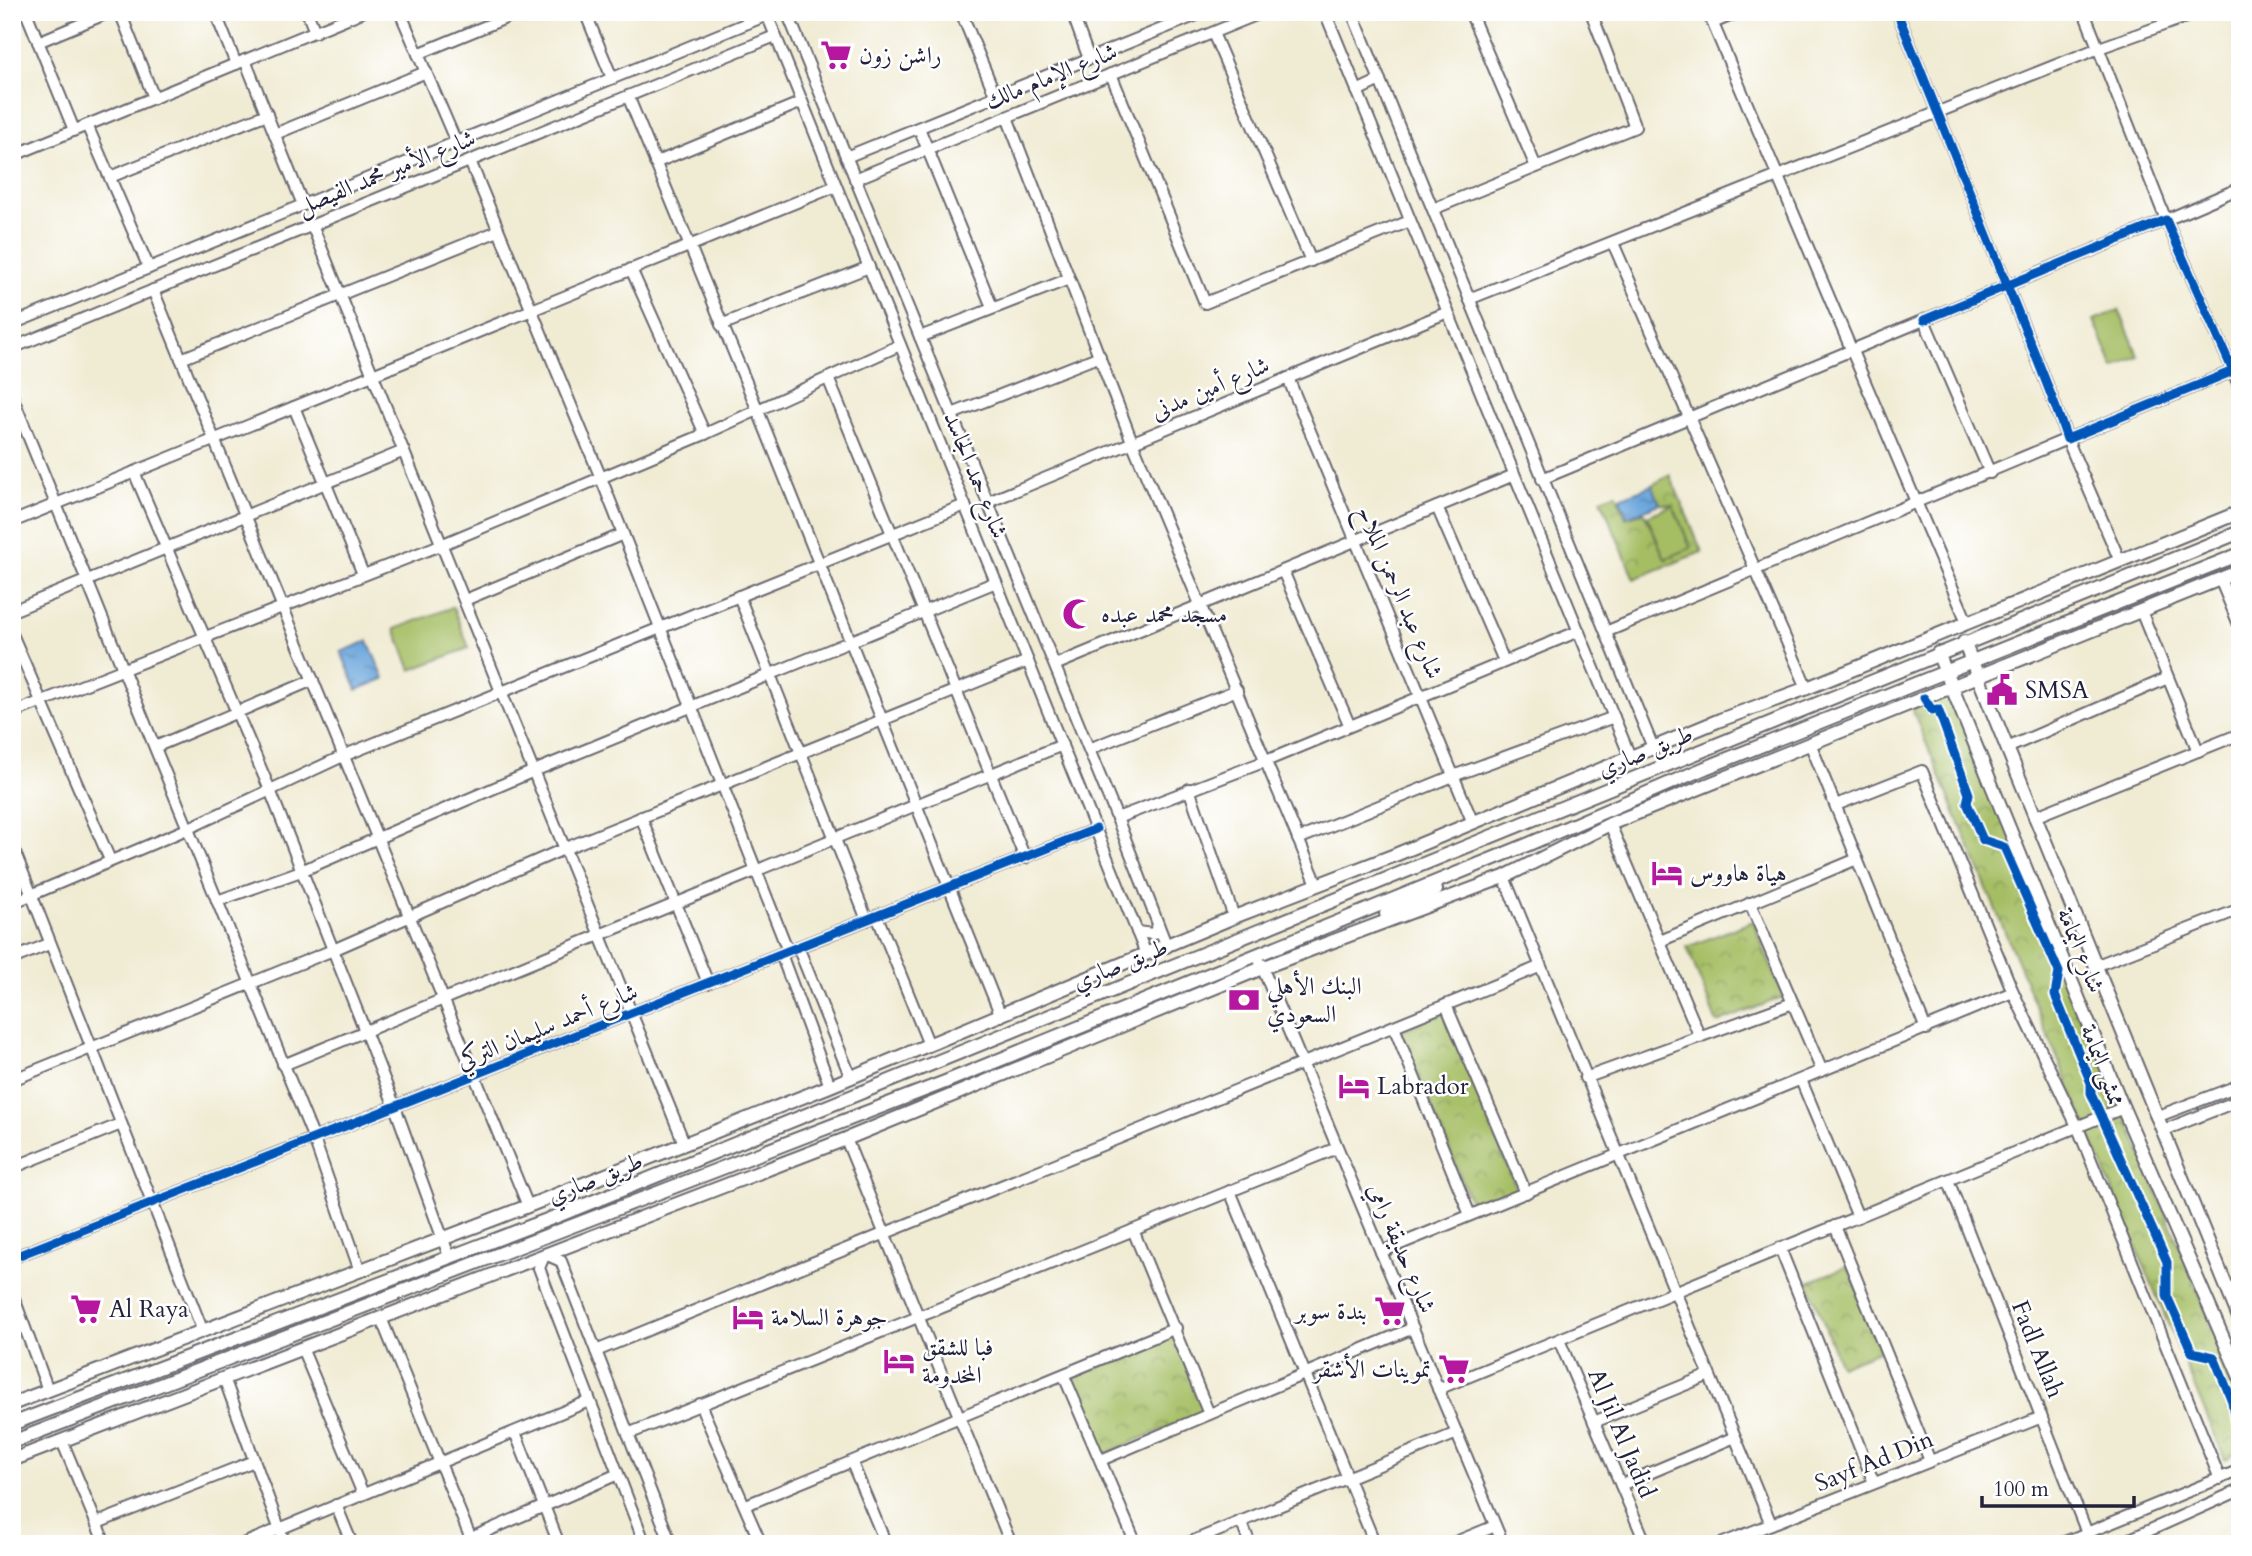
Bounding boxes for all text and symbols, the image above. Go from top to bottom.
street label: شارع الإمام مالك [980,35,1124,122]
supermarket icon: راشن زون [819,38,853,72]
place label: راشن زون [859,39,942,72]
street label: شارع الأمير محمد الفيصل [292,122,482,226]
street label: شارع أمين مدنى [1145,348,1276,431]
street label: شارع حمد الجاسد [932,407,1016,545]
street label: شارع عبد الرحمن الملاح [1344,500,1451,686]
mosque icon: مسجد محمد عبده [1061,597,1095,631]
place label: مسجد محمد عبده [1101,598,1227,631]
public building icon: SMSA [1985,673,2019,707]
place label: SMSA [2025,674,2090,707]
street label: طريق صاري [1592,717,1699,787]
hotel icon: هياة هاووس [1650,856,1684,890]
place label: هياة هاووس [1690,857,1787,890]
street label: شارع اليمامة [2046,903,2113,999]
street label: طريق صاري [1067,930,1174,1000]
place label: البنك الأهلي السعودي [1267,970,1362,1033]
street label: شارع أحمد سليمان التركي [451,974,644,1081]
bank icon: البنك الأهلي السعودي [1227,983,1261,1017]
street label: ممشى اليمامة [2072,1020,2133,1111]
hotel icon: Labrador [1337,1069,1371,1103]
place label: Labrador [1377,1070,1469,1103]
street label: طريق صاري [542,1144,649,1214]
street label: شارع حديقة رامي [1357,1178,1444,1320]
supermarket icon: Al Raya [69,1292,103,1326]
place label: Al Raya [109,1293,189,1326]
supermarket icon: بندة سوبر [1373,1294,1407,1328]
place label: بندة سوبر [1292,1295,1367,1328]
street label: Fadl Allah [2003,1296,2072,1403]
hotel icon: جوهرة السلامة [731,1300,765,1334]
place label: جوهرة السلامة [771,1301,887,1334]
place label: فبا للشقق المخدومة [922,1331,993,1392]
hotel icon: فبا للشقق المخدومة [882,1344,916,1378]
supermarket icon: تموينات الأشقر [1437,1352,1471,1386]
place label: تموينات الأشقر [1310,1353,1431,1386]
street label: Al Jil Al Jadid [1579,1363,1664,1503]
street label: Sayf Ad Din [1810,1423,1939,1500]
scale bar [1982,1465,2135,1509]
text: 100 m [1993,1475,2049,1504]

